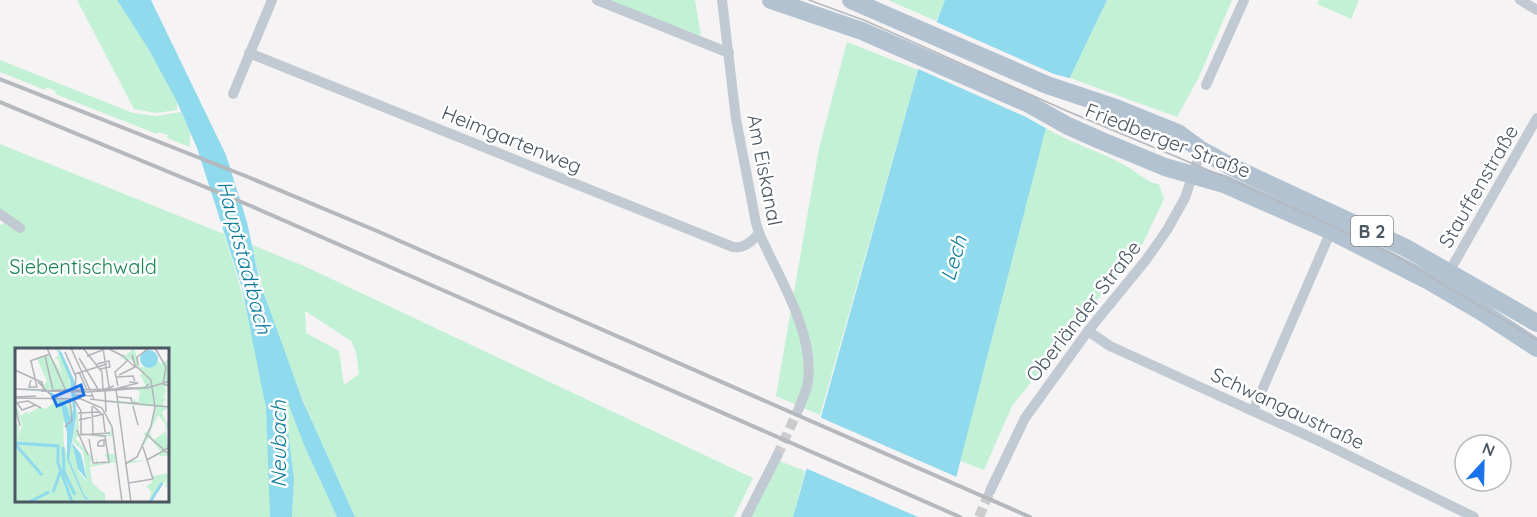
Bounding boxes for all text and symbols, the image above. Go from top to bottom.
street label: Friedberger Straße [1082,97,1254,183]
street label: Heimgartenweg [438,100,586,178]
street label: Am Eiskanal [742,112,788,228]
street label: Stauffenstraße [1433,120,1523,252]
water label: Hauptstadtbach [212,177,278,338]
road number: B 2 [1351,216,1393,246]
water label: Lech [934,231,972,284]
street label: Oberländer Straße [1020,235,1146,387]
park label: Siebentischwald [9,254,157,279]
inset map [15,348,170,502]
street label: Schwangaustraße [1207,361,1369,455]
water label: Neubach [265,399,291,488]
north arrow [1453,433,1513,493]
text: N [1479,438,1498,461]

